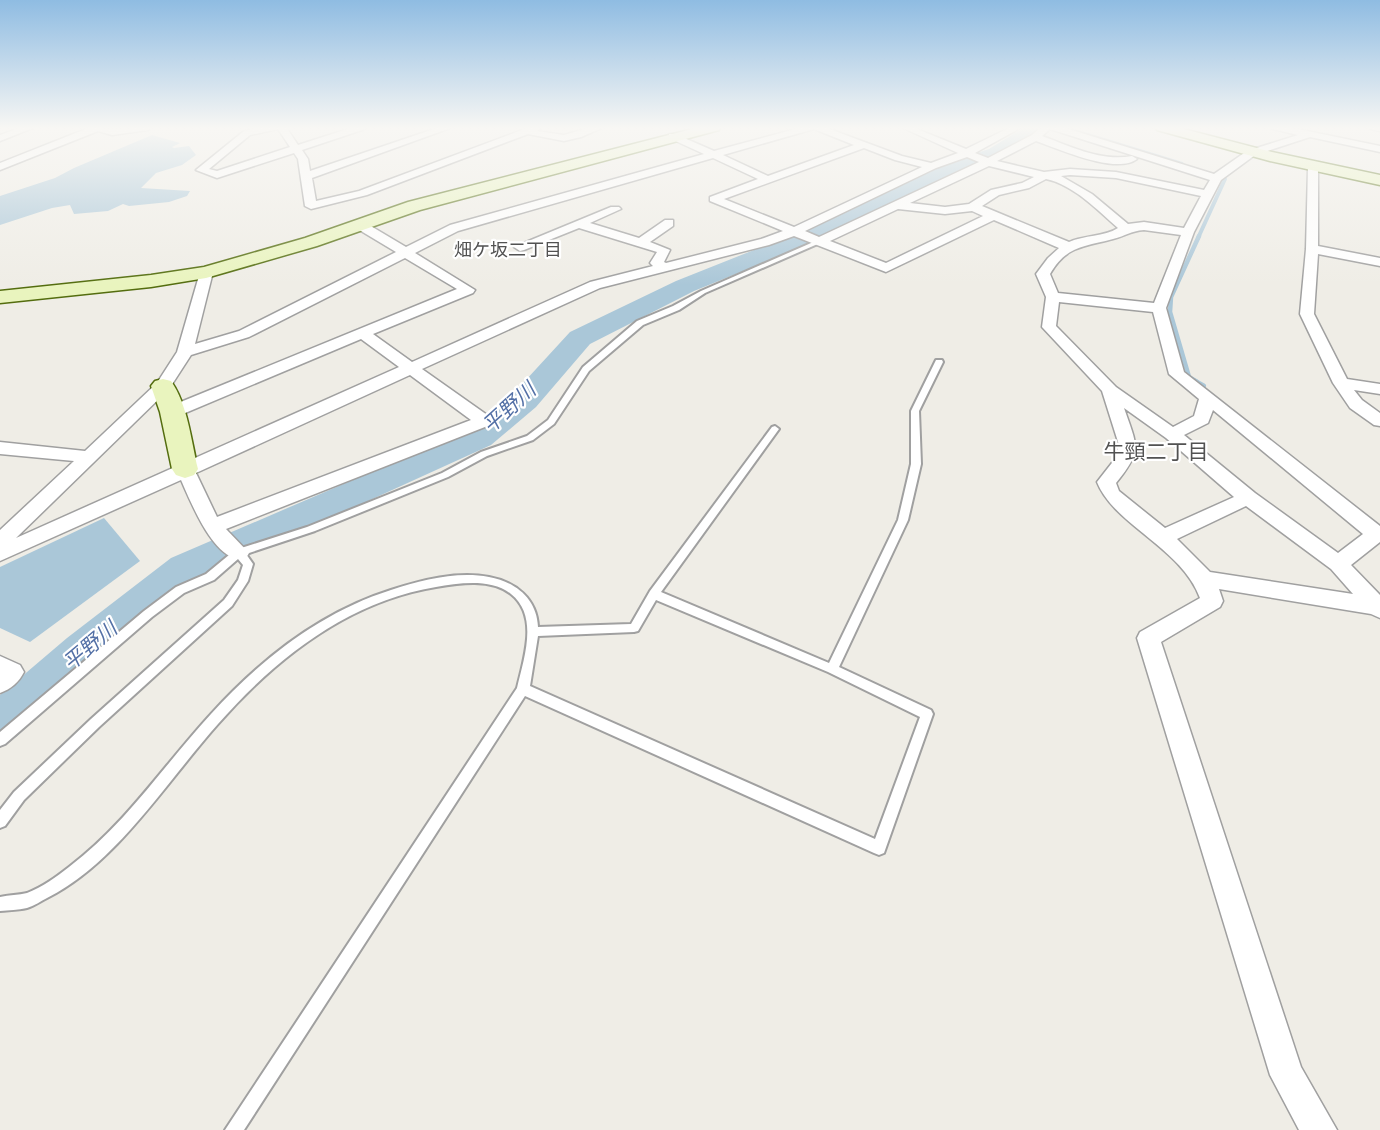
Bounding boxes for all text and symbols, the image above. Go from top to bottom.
district label: 畑ケ坂二丁目 [454,240,562,263]
water label: 平野川 [478,377,544,440]
district label: 牛頸二丁目 [1104,440,1209,467]
water label: 平野川 [58,615,125,678]

